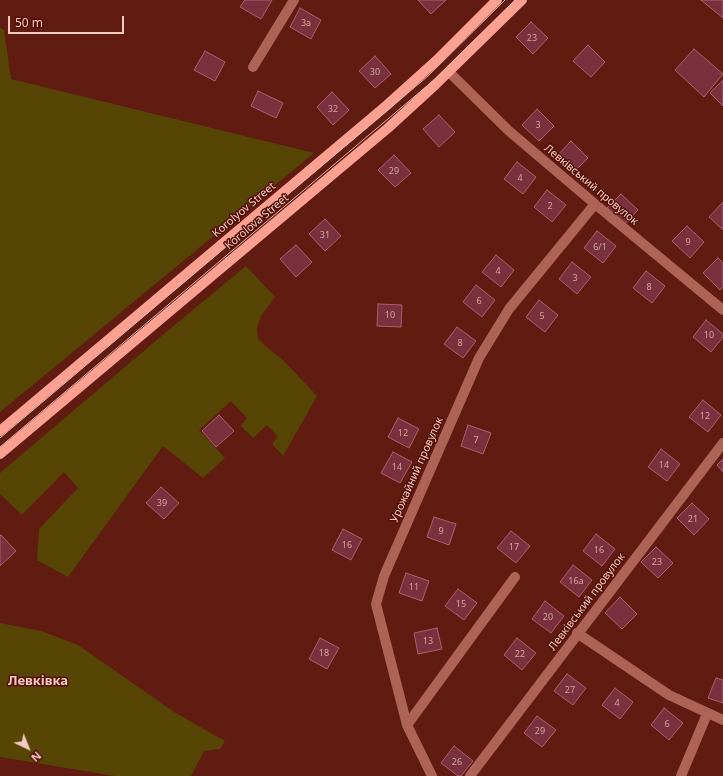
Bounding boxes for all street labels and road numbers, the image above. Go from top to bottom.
street label: Левківський провулок [541,142,641,228]
street label: Korolyov Street [210,180,278,240]
street label: Korolova Street [222,192,292,252]
street label: Урожайний провулок [388,415,446,525]
street label: Левківський провулок [546,551,628,653]

